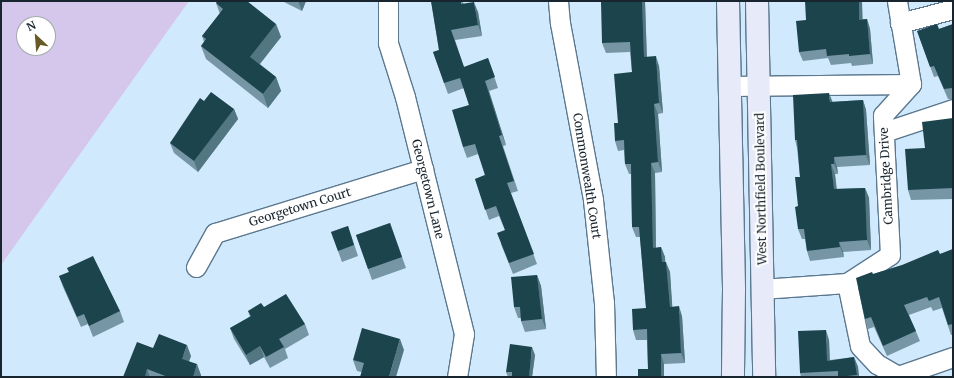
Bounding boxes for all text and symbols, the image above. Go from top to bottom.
north arrow [16,16,56,56]
text: N [24,18,38,34]
street label: Commonwealth Court [570,112,604,240]
street label: West Northfield Boulevard [752,113,770,265]
street label: Cambridge Drive [876,127,896,225]
street label: Georgetown Lane [409,138,447,240]
street label: Georgetown Court [247,185,353,229]

